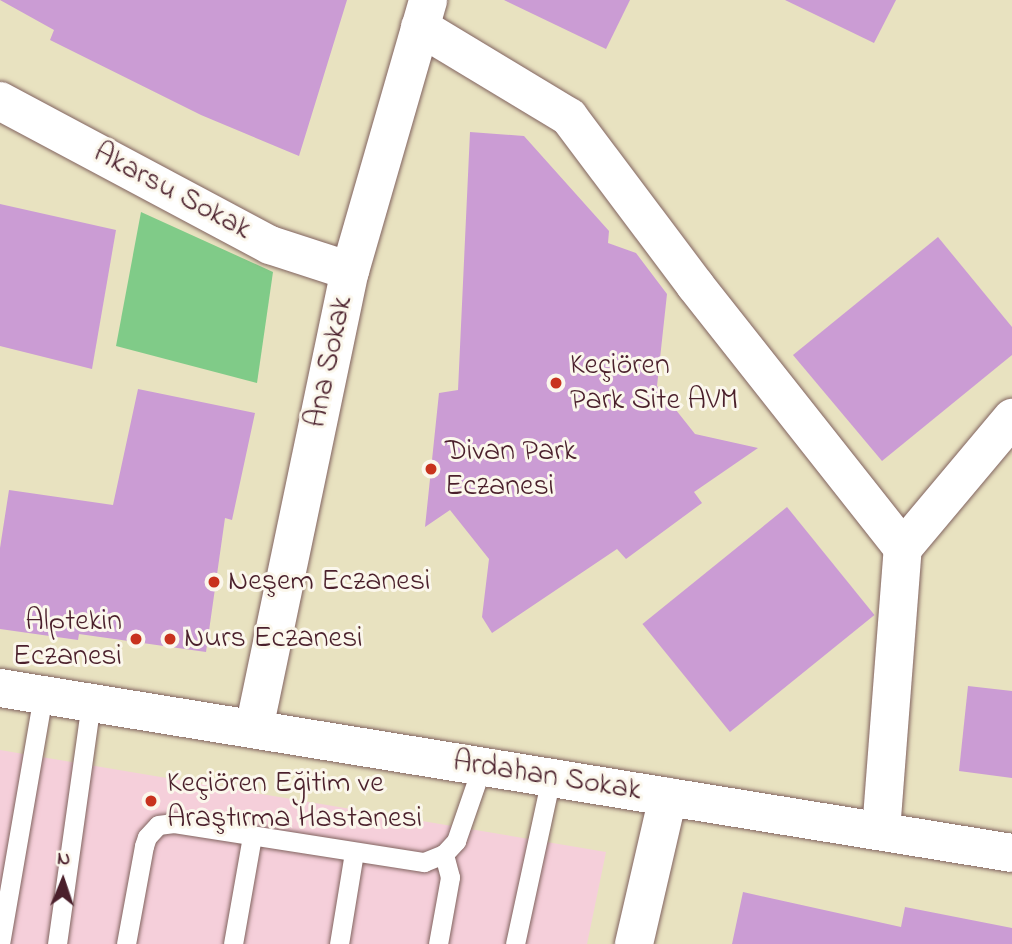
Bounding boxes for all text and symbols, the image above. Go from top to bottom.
street label: Akarsu Sokak [87,135,257,249]
street label: Ana Sokak [299,293,361,431]
place label: Keçiören Park Site AVM [570,348,738,418]
marker: Keçiören Park Site AVM [548,375,564,391]
place label: Divan Park Eczanesi [445,434,577,504]
marker: Divan Park Eczanesi [423,461,439,477]
place label: Neşem Eczanesi [228,564,430,600]
marker: Neşem Eczanesi [206,574,222,590]
place label: Alptekin Eczanesi [13,604,122,674]
place label: Nurs Eczanesi [184,621,363,657]
marker: Alptekin Eczanesi [128,631,144,647]
marker: Nurs Eczanesi [162,631,178,647]
street label: Ardahan Sokak [450,744,644,810]
place label: Keçiören Eğitim ve Araştırma Hastanesi [167,766,422,836]
marker: Keçiören Eğitim ve Araştırma Hastanesi [141,791,161,811]
north arrow [28,846,98,916]
text: N [57,846,71,873]

